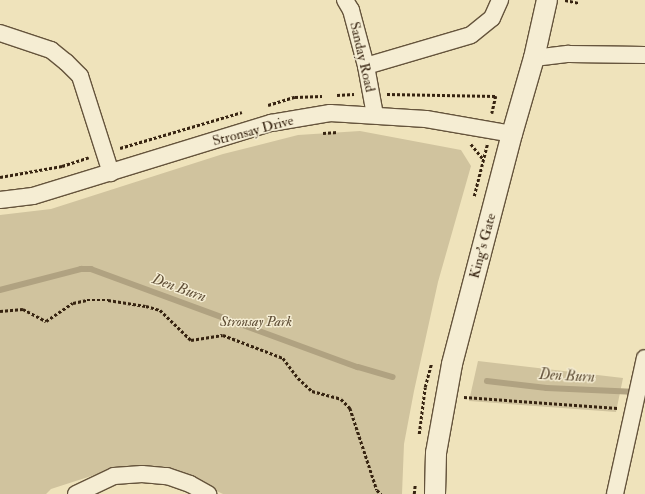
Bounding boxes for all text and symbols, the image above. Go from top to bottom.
street label: Sanday Road [346,20,378,94]
street label: Stronsay Drive [211,112,295,150]
street label: King's Gate [466,212,500,280]
water label: Den Burn [150,270,208,306]
park label: Stronsay Park [220,314,292,330]
water label: Den Burn [539,366,595,386]

